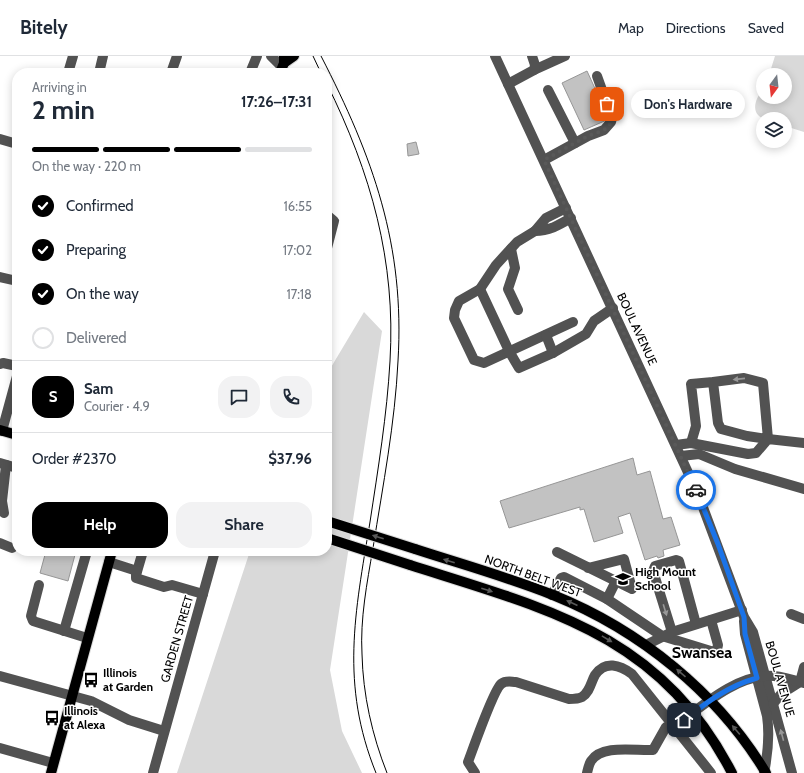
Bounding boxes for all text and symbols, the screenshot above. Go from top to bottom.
text: Bitely [20,16,68,39]
text: Map [618,19,644,37]
text: Directions [666,19,726,37]
text: Saved [748,19,784,37]
north arrow [756,68,792,104]
map controls [756,68,792,148]
text: Arriving in [32,79,87,95]
pin [590,87,624,121]
callout: Don's Hardware [631,90,745,118]
text: 17:26–17:31 [241,93,312,111]
icon: bag [596,93,618,115]
text: 2 min [32,94,95,126]
text: Don's Hardware [644,96,732,112]
button: layers [756,112,792,148]
text: On the way · 220 m [32,158,141,174]
icon: check [32,195,54,217]
text: Confirmed [66,197,134,215]
text: 16:55 [284,198,312,214]
icon: check [32,239,54,261]
text: Preparing [66,241,126,259]
text: 17:02 [283,242,312,258]
icon: check [32,283,54,305]
text: On the way [66,285,139,303]
text: 17:18 [286,286,312,302]
street label: BOUL AVENUE [614,290,661,368]
text: Delivered [66,329,127,347]
one-way arrow [732,375,745,382]
button: chat [218,376,260,418]
button: phone [270,376,312,418]
text: Sam [84,380,113,398]
text: S [49,388,57,406]
text: Courier · 4.9 [84,398,150,414]
text: Order #2370 [32,450,117,468]
text: $37.96 [268,450,312,468]
courier [676,470,716,510]
icon: car [685,479,707,501]
button: Help [32,502,168,548]
button: Share [176,502,312,548]
one-way arrow [371,534,383,540]
street label: NORTH BELT WEST [483,551,584,600]
one-way arrow [443,557,455,563]
place label: High Mount School [635,564,696,593]
school or university icon: High Mount School [614,570,632,588]
one-way arrow [482,587,494,593]
street label: GARDEN STREET [157,593,196,684]
one-way arrow [566,600,578,606]
one-way arrow [662,604,668,616]
one-way arrow [601,636,613,643]
street label: BOUL AVENUE [762,639,799,719]
district label: Swansea [672,643,732,662]
place label: Illinois at Garden [103,665,153,694]
one-way arrow [676,669,686,678]
bus stop icon: Illinois at Garden [82,671,100,689]
place label: Illinois at Alexa [64,703,105,732]
pin [667,703,701,737]
bus stop icon: Illinois at Alexa [43,709,61,727]
icon: home [673,709,695,731]
one-way arrow [731,725,740,735]
one-way arrow [779,729,785,741]

